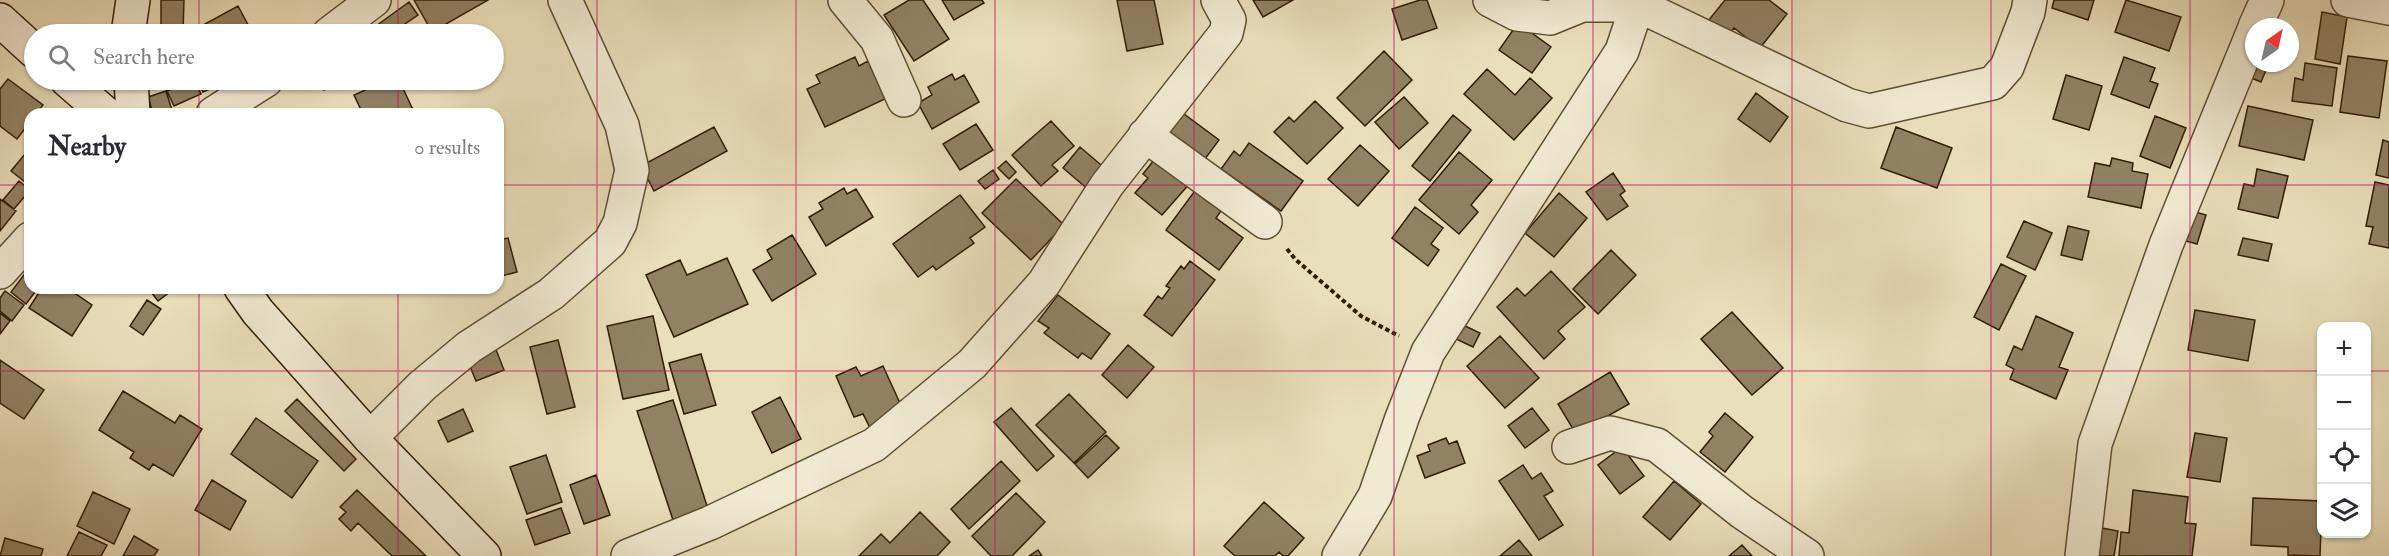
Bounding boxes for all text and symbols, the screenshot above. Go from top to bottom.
north arrow [2245,18,2299,72]
search box [24,24,504,90]
icon: search [45,41,78,74]
text: Search here [93,43,195,71]
text: Nearby [48,131,126,163]
text: 0 results [414,135,480,160]
map controls [2317,322,2371,538]
button: + [2317,322,2371,376]
button: − [2317,376,2371,430]
button: locate [2317,430,2371,484]
button: layers [2317,484,2371,538]

